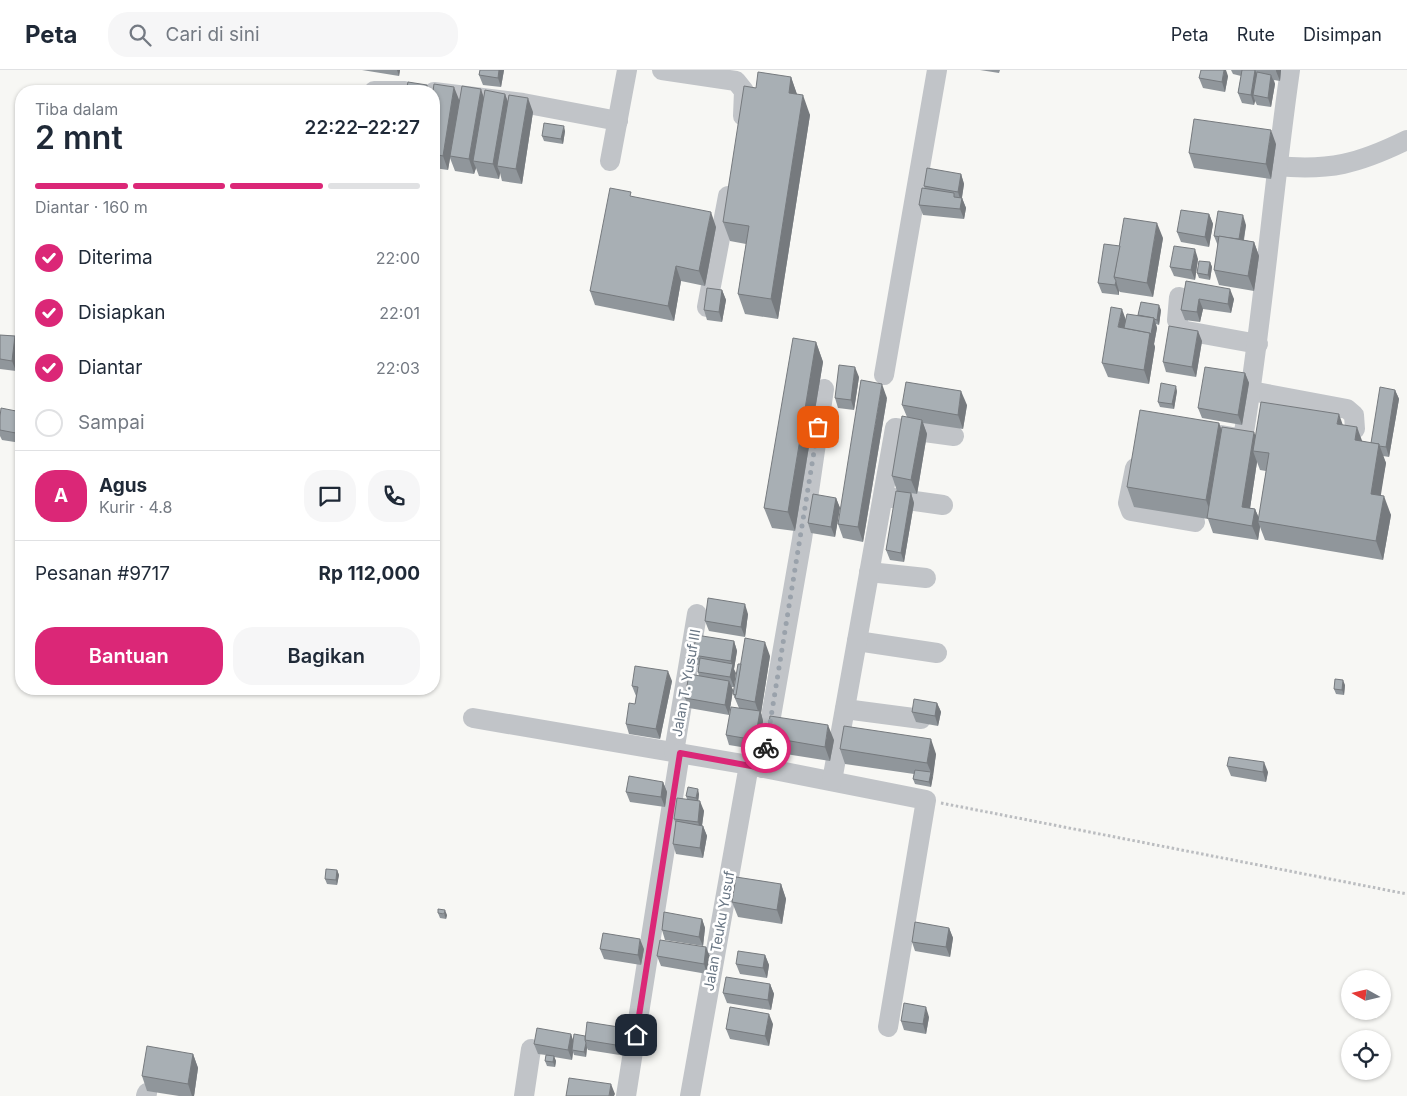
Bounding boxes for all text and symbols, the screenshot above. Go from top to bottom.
search box [108,12,458,57]
text: Peta [25,20,78,49]
icon: search [126,21,154,49]
text: Cari di sini [166,23,259,46]
text: Peta [1171,24,1209,45]
text: Rute [1237,24,1275,45]
text: Disimpan [1303,24,1382,45]
text: Tiba dalam [35,99,118,119]
text: 22:22–22:27 [305,116,420,139]
text: 2 mnt [35,118,123,157]
text: Diantar · 160 m [35,197,148,217]
icon: check [35,244,63,272]
text: Diterima [78,246,153,269]
text: 22:00 [376,248,420,268]
icon: check [35,299,63,327]
text: Disiapkan [78,301,166,324]
text: 22:01 [379,303,420,323]
icon: check [35,354,63,382]
text: Diantar [78,356,142,379]
text: 22:03 [376,358,420,378]
pin [797,406,839,448]
text: Sampai [78,411,145,434]
icon: bag [804,413,832,441]
button: chat [304,470,356,522]
button: phone [368,470,420,522]
text: Agus [99,474,147,497]
text: A [54,484,68,507]
text: Kurir · 4.8 [99,497,172,517]
text: Pesanan #9717 [35,562,170,585]
text: Rp 112,000 [318,562,420,585]
button: Bantuan [35,627,223,685]
button: Bagikan [233,627,420,685]
street label: Jalan T. Yusuf III [668,628,703,738]
courier [741,723,791,773]
icon: bike [752,734,780,762]
street label: Jalan Teuku Yusuf [700,870,737,992]
north arrow [1341,970,1391,1020]
map controls [1341,970,1391,1080]
pin [615,1014,657,1056]
icon: home [622,1021,650,1049]
button: locate [1341,1030,1391,1080]

